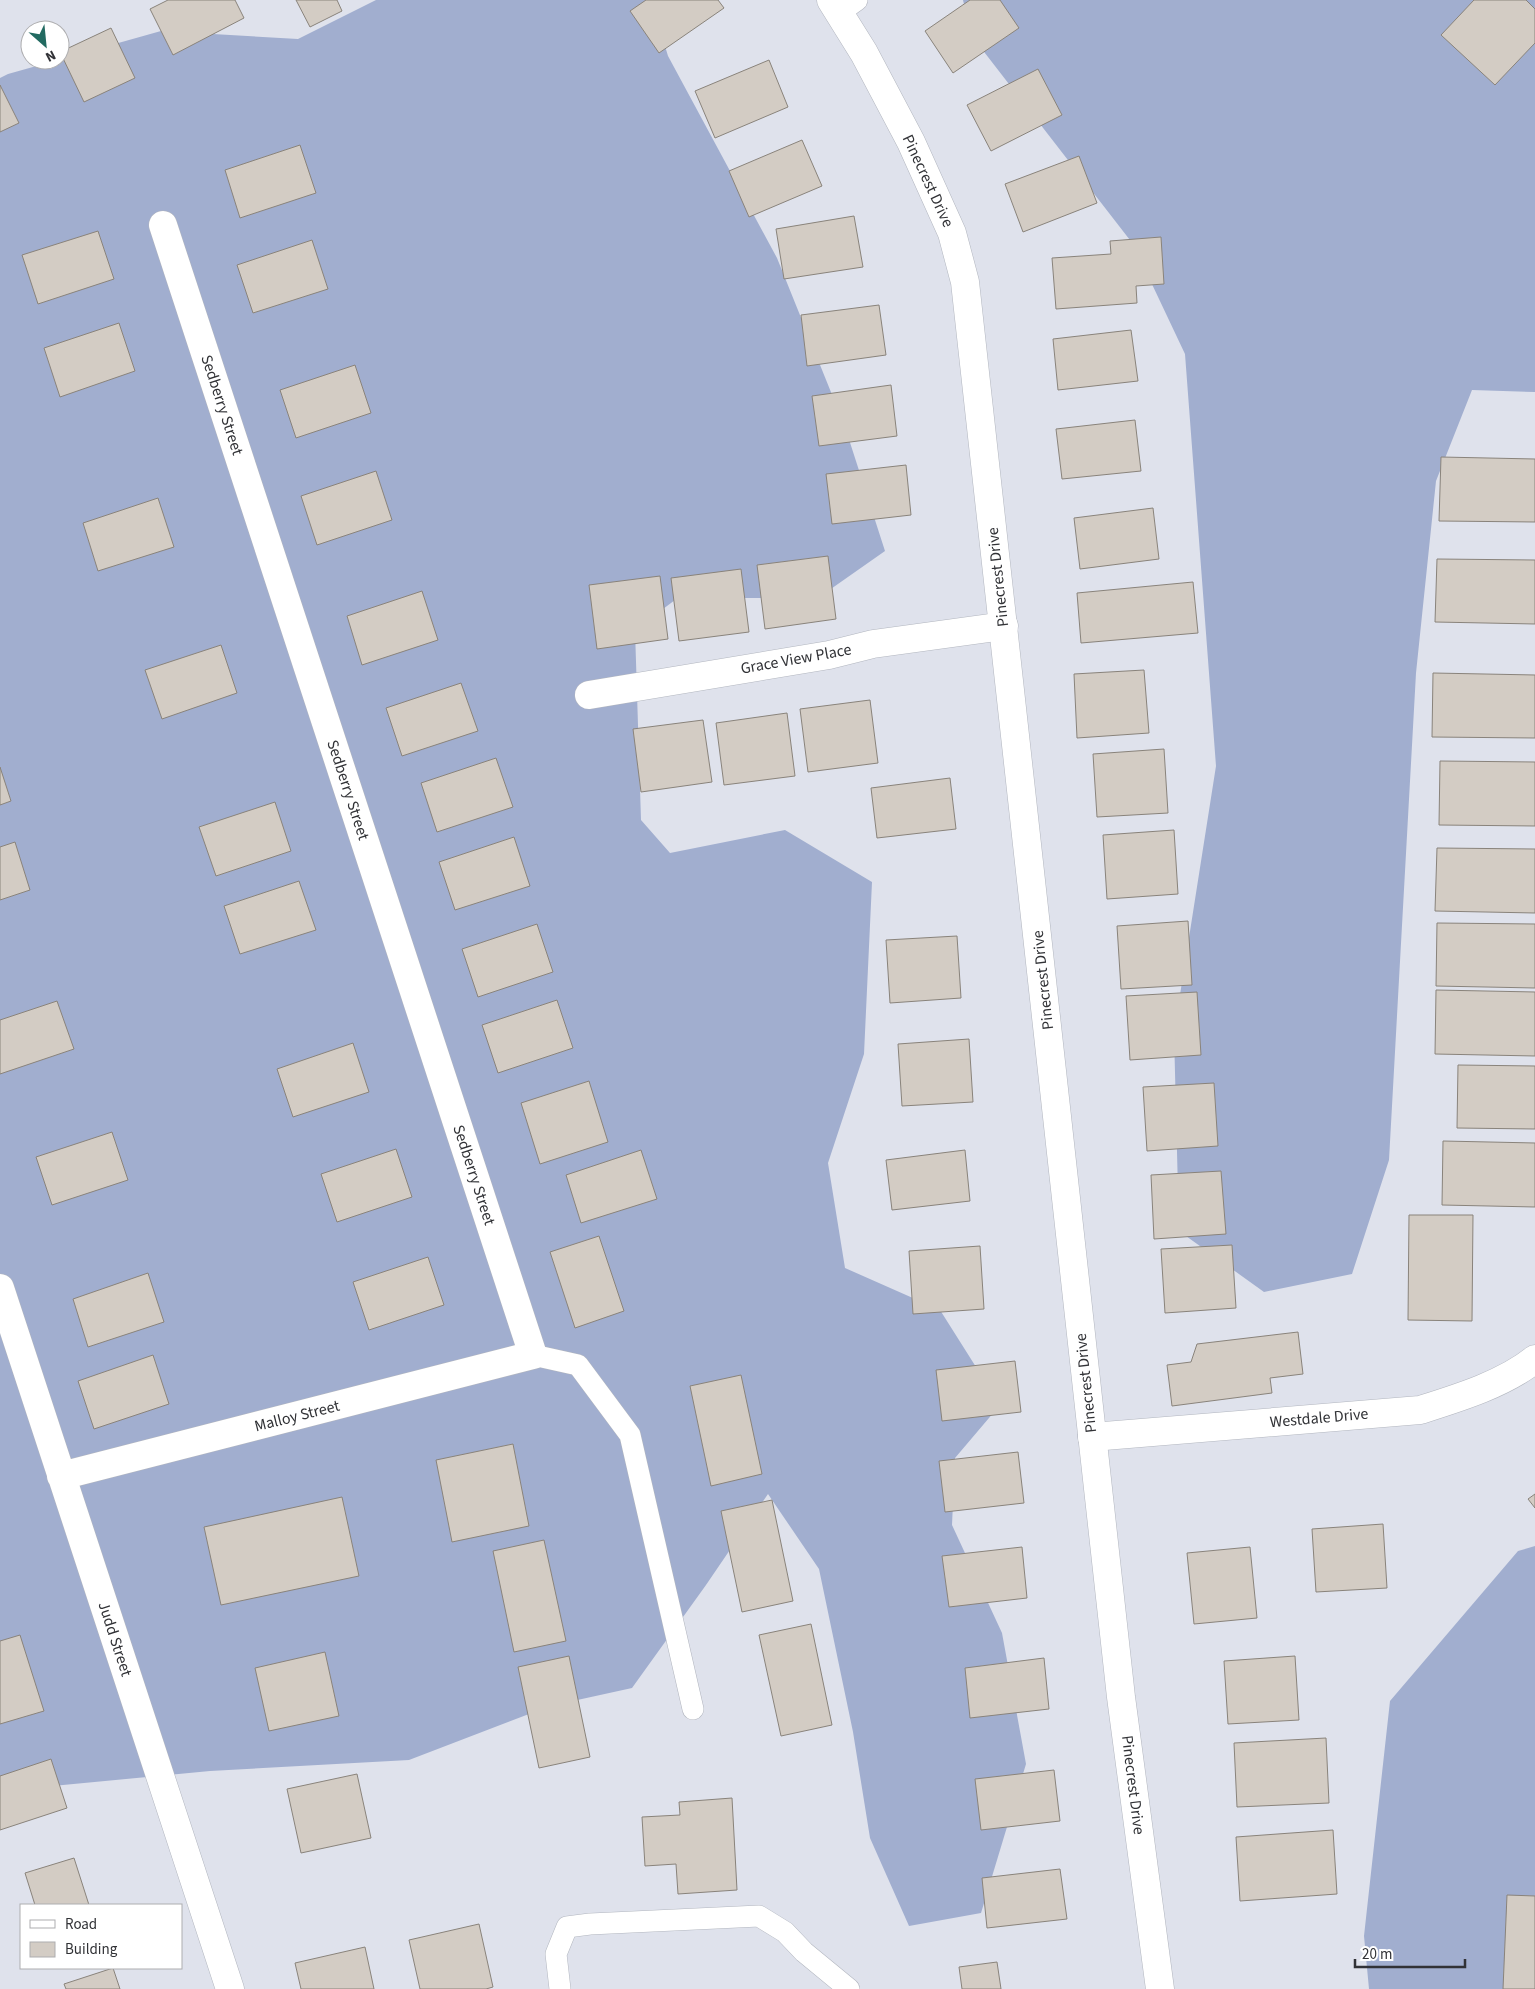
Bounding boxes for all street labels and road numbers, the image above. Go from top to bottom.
street label: Pinecrest Drive [897,131,959,231]
street label: Sedberry Street [195,352,249,459]
street label: Pinecrest Drive [982,526,1014,628]
street label: Grace View Place [739,638,853,680]
street label: Sedberry Street [321,737,375,844]
street label: Pinecrest Drive [1027,929,1059,1031]
street label: Sedberry Street [447,1122,501,1229]
street label: Pinecrest Drive [1070,1332,1102,1434]
street label: Malloy Street [252,1395,343,1437]
street label: Westdale Drive [1269,1403,1369,1433]
street label: Judd Street [93,1599,138,1680]
street label: Pinecrest Drive [1116,1734,1150,1836]

